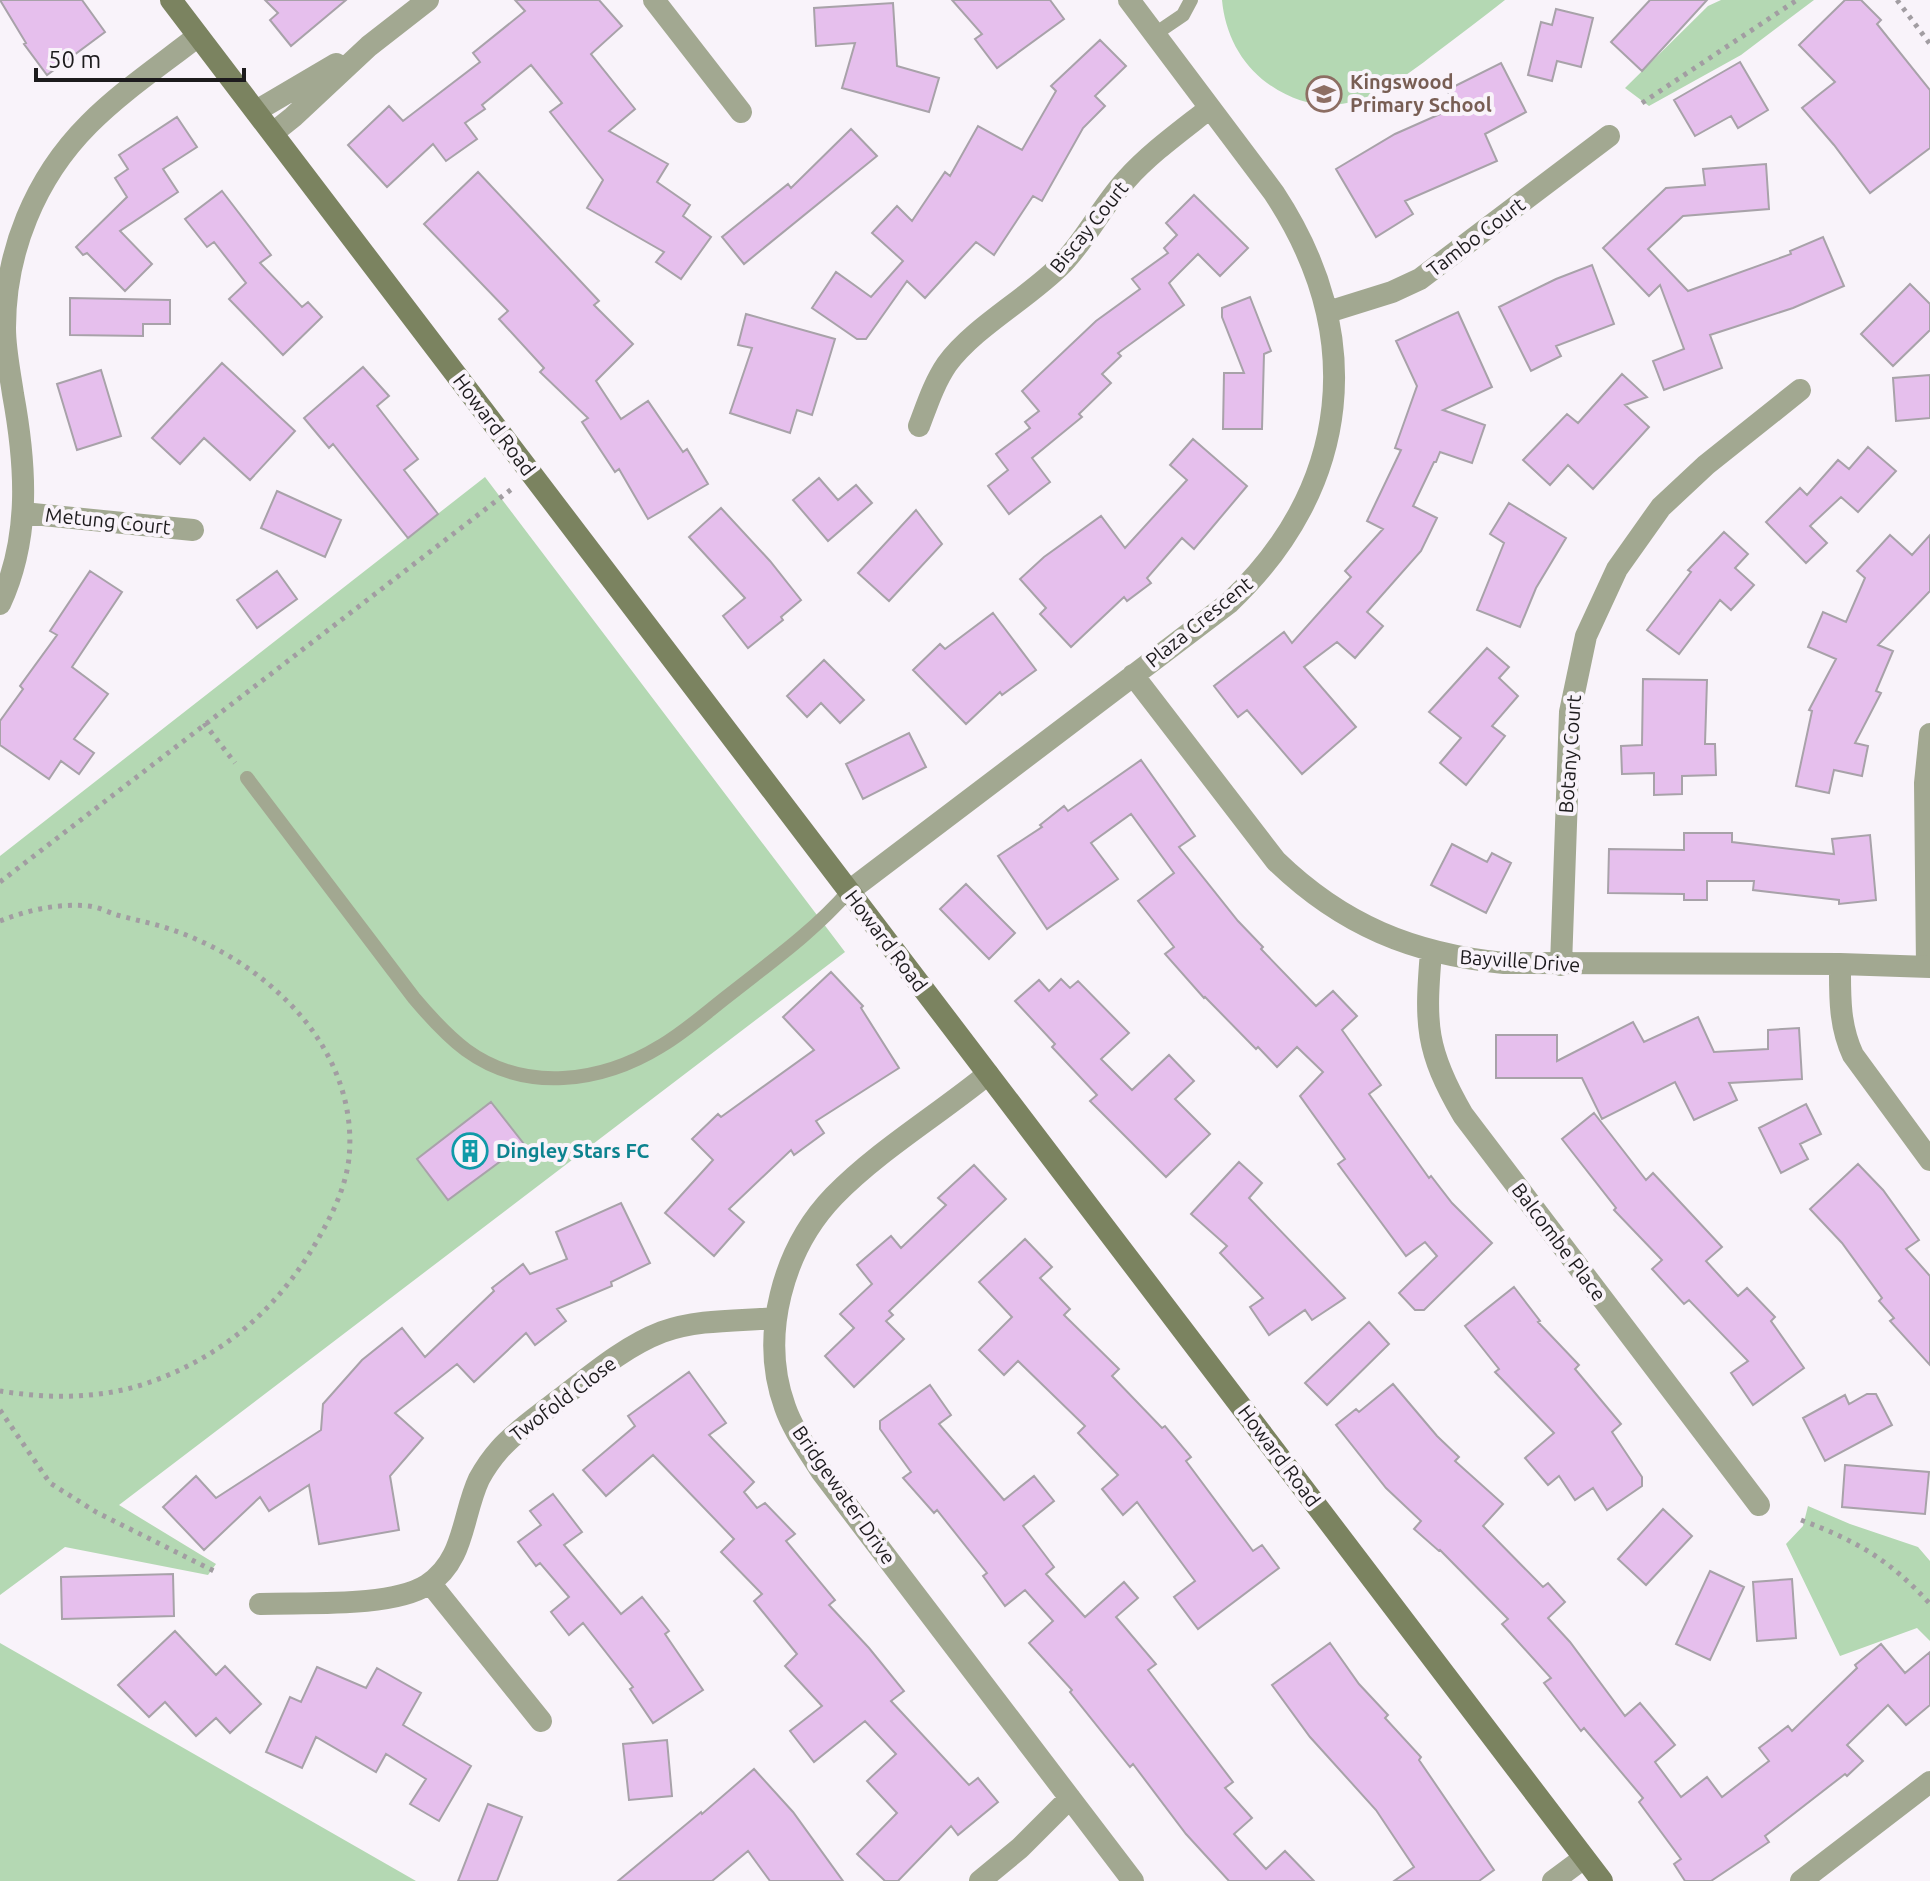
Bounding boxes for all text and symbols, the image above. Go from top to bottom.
scale bar [36,32,244,82]
text: 50 m [48,46,101,73]
place label: Kingswood Primary School [1350,70,1492,116]
school or university icon: Kingswood Primary School [1305,75,1343,113]
street label: Biscay Court [1045,176,1132,277]
street label: Tambo Court [1422,192,1529,281]
street label: Howard Road [449,369,540,480]
street label: Metung Court [44,502,172,539]
street label: Plaza Crescent [1141,571,1257,672]
street label: Botany Court [1554,694,1585,814]
street label: Howard Road [841,885,932,996]
street label: Bayville Drive [1459,945,1581,976]
building icon: Dingley Stars FC [451,1132,489,1170]
place label: Dingley Stars FC [496,1139,650,1162]
street label: Balcombe Place [1508,1178,1611,1305]
street label: Twofold Close [505,1351,620,1446]
street label: Howard Road [1234,1400,1325,1511]
street label: Bridgewater Drive [788,1421,901,1568]

